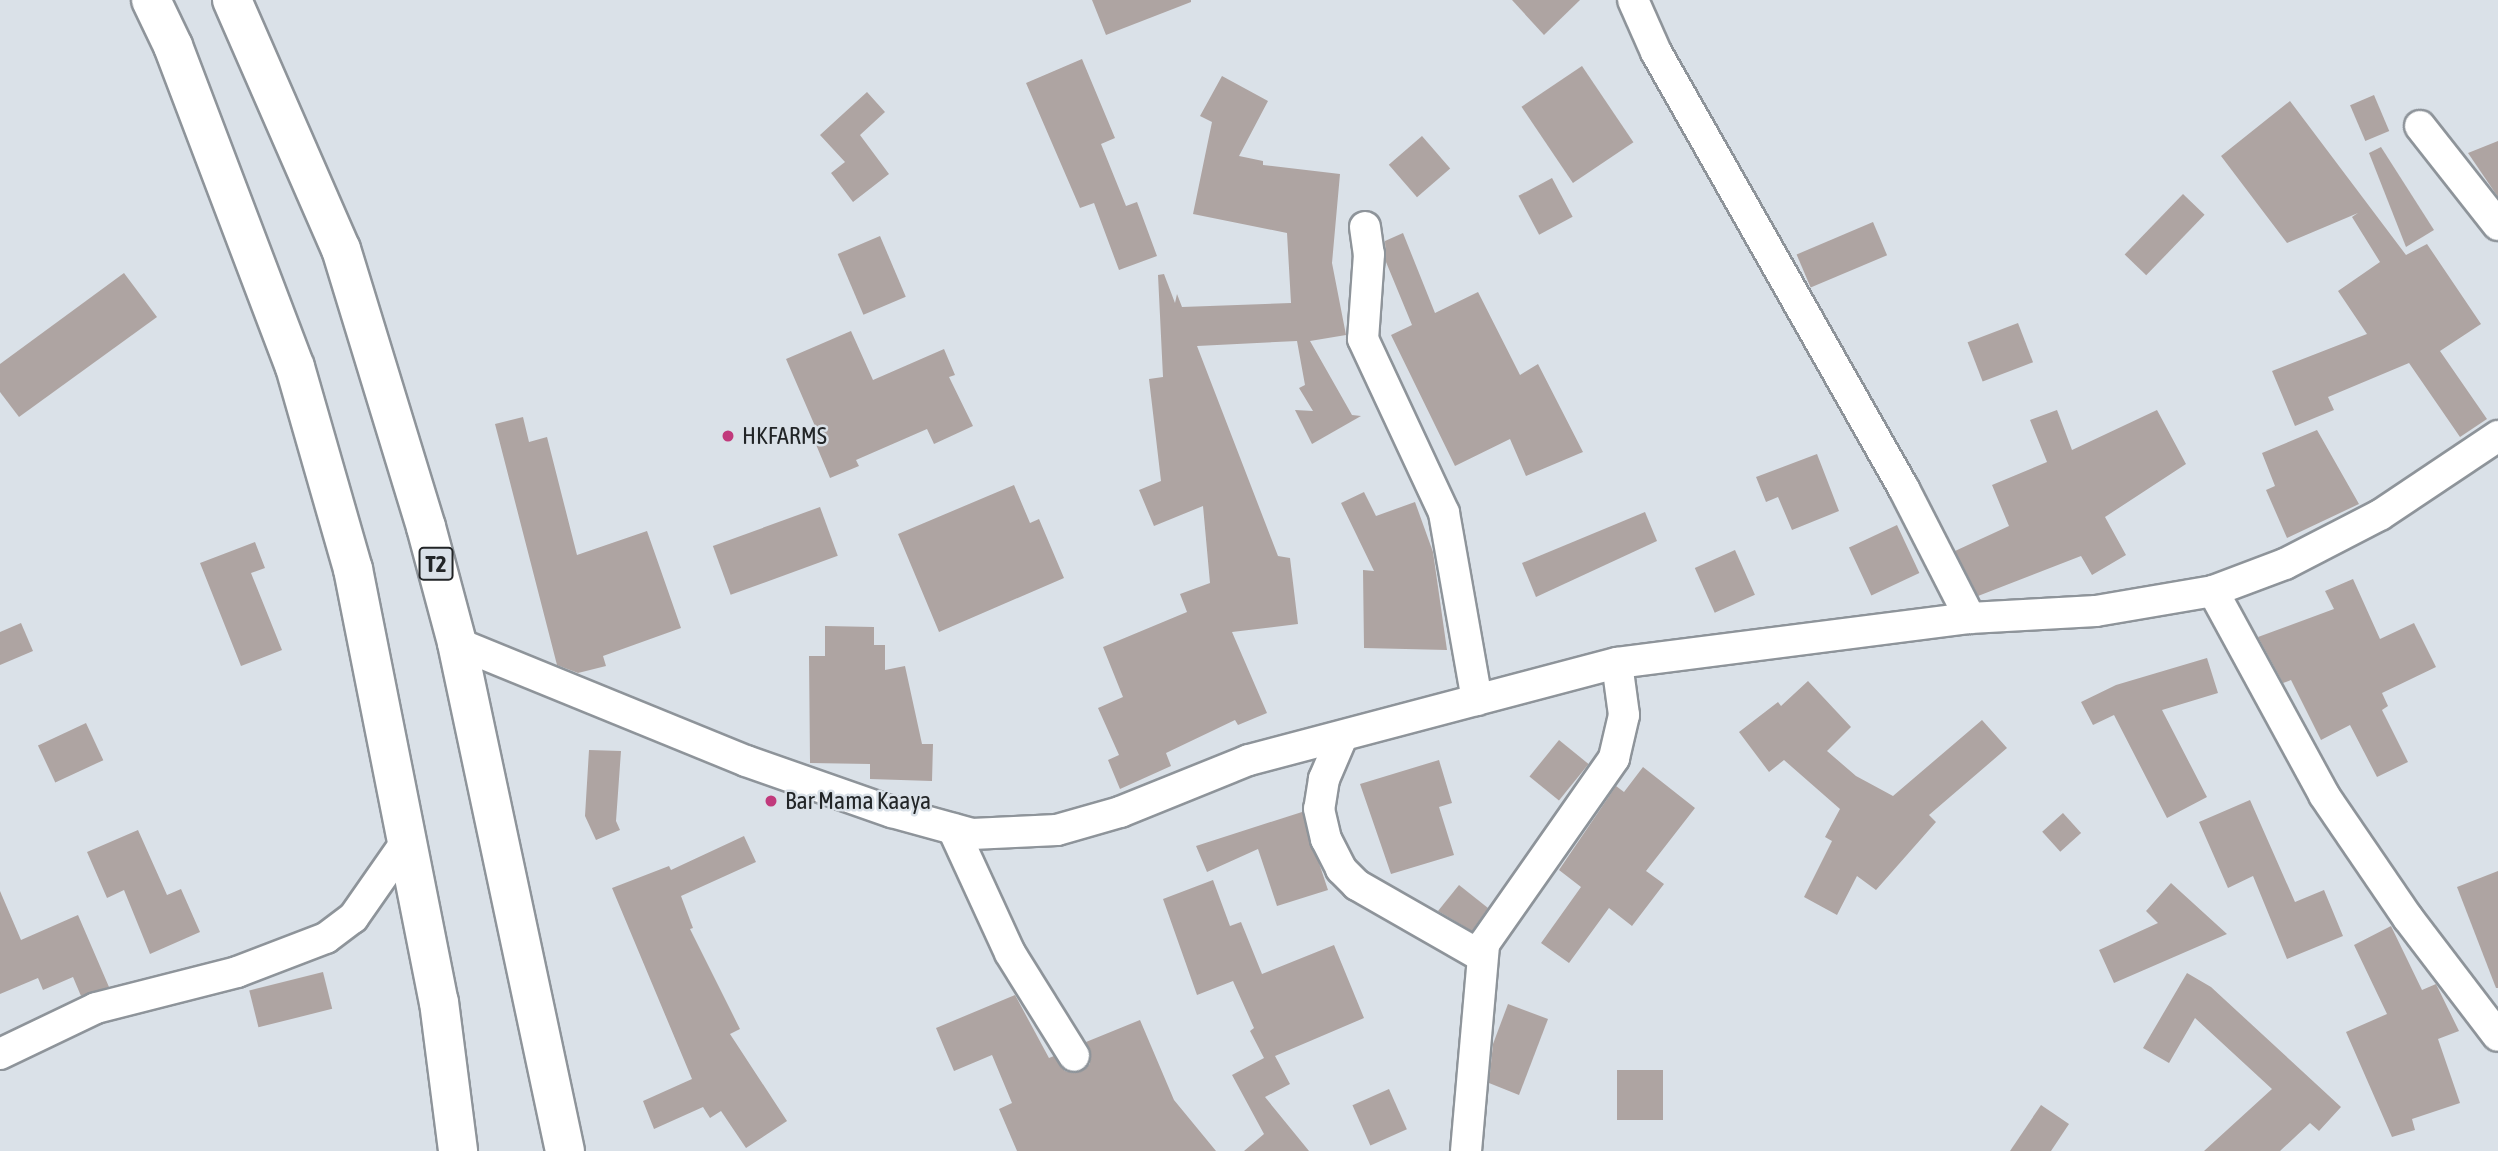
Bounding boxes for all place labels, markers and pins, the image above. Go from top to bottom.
place label: HKFARMS [742,422,827,450]
marker: HKFARMS [720,428,736,444]
place label: Bar Mama Kaaya [785,787,931,815]
marker: Bar Mama Kaaya [763,793,779,809]

